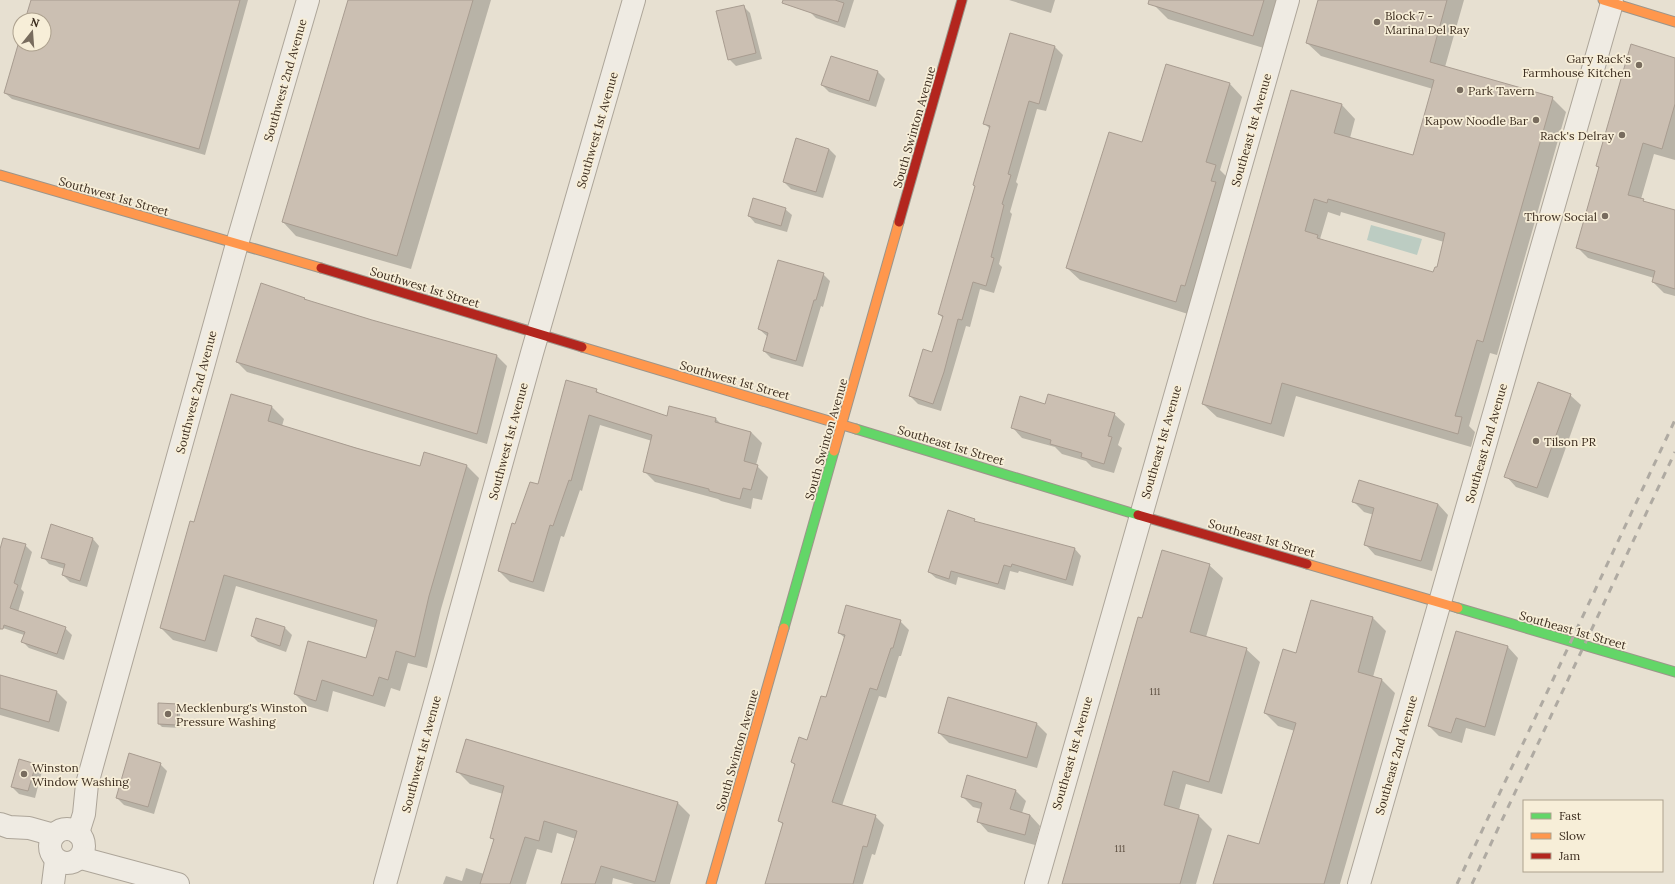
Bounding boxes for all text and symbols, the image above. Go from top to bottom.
place label: Block 7 - Marina Del Ray [1385,8,1470,37]
north arrow [12,12,52,52]
text: N [29,14,42,31]
street label: Southwest 2nd Avenue [260,16,310,143]
marker: Block 7 - Marina Del Ray [1372,17,1382,27]
place label: Gary Rack's Farmhouse Kitchen [1522,51,1631,80]
marker: Gary Rack's Farmhouse Kitchen [1634,60,1644,70]
street label: South Swinton Avenue [889,64,939,189]
street label: Southwest 1st Avenue [573,70,621,190]
street label: Southeast 1st Avenue [1228,71,1275,188]
place label: Park Tavern [1468,83,1535,98]
marker: Park Tavern [1455,85,1465,95]
place label: Kapow Noodle Bar [1425,113,1529,128]
marker: Kapow Noodle Bar [1531,115,1541,125]
place label: Rack's Delray [1540,128,1615,143]
marker: Rack's Delray [1617,130,1627,140]
street label: Southwest 1st Street [57,173,171,219]
place label: Throw Social [1524,209,1597,224]
marker: Throw Social [1600,211,1610,221]
street label: Southwest 1st Street [368,263,482,311]
street label: Southwest 2nd Avenue [172,328,220,455]
street label: Southwest 1st Street [678,357,792,403]
street label: South Swinton Avenue [801,376,851,501]
street label: Southwest 1st Avenue [485,380,531,501]
street label: Southeast 2nd Avenue [1462,381,1510,504]
street label: Southeast 1st Avenue [1138,383,1185,500]
street label: Southeast 1st Street [896,422,1006,468]
place label: Tilson PR [1544,434,1597,449]
marker: Tilson PR [1531,436,1541,446]
street label: Southeast 1st Street [1207,516,1318,561]
street label: Southeast 1st Street [1518,608,1629,653]
house number: 111 [1150,685,1161,698]
street label: South Swinton Avenue [712,687,762,812]
street label: Southwest 1st Avenue [398,693,444,814]
street label: Southeast 2nd Avenue [1372,693,1420,816]
street label: Southeast 1st Avenue [1049,694,1096,811]
place label: Mecklenburg's Winston Pressure Washing [176,700,307,729]
marker: Mecklenburg's Winston Pressure Washing [163,709,173,719]
place label: Winston Window Washing [32,760,129,789]
marker: Winston Window Washing [19,769,29,779]
legend [1523,800,1663,872]
text: Fast [1559,808,1582,823]
text: Slow [1559,828,1586,843]
house number: 111 [1115,842,1126,855]
text: Jam [1558,848,1580,863]

